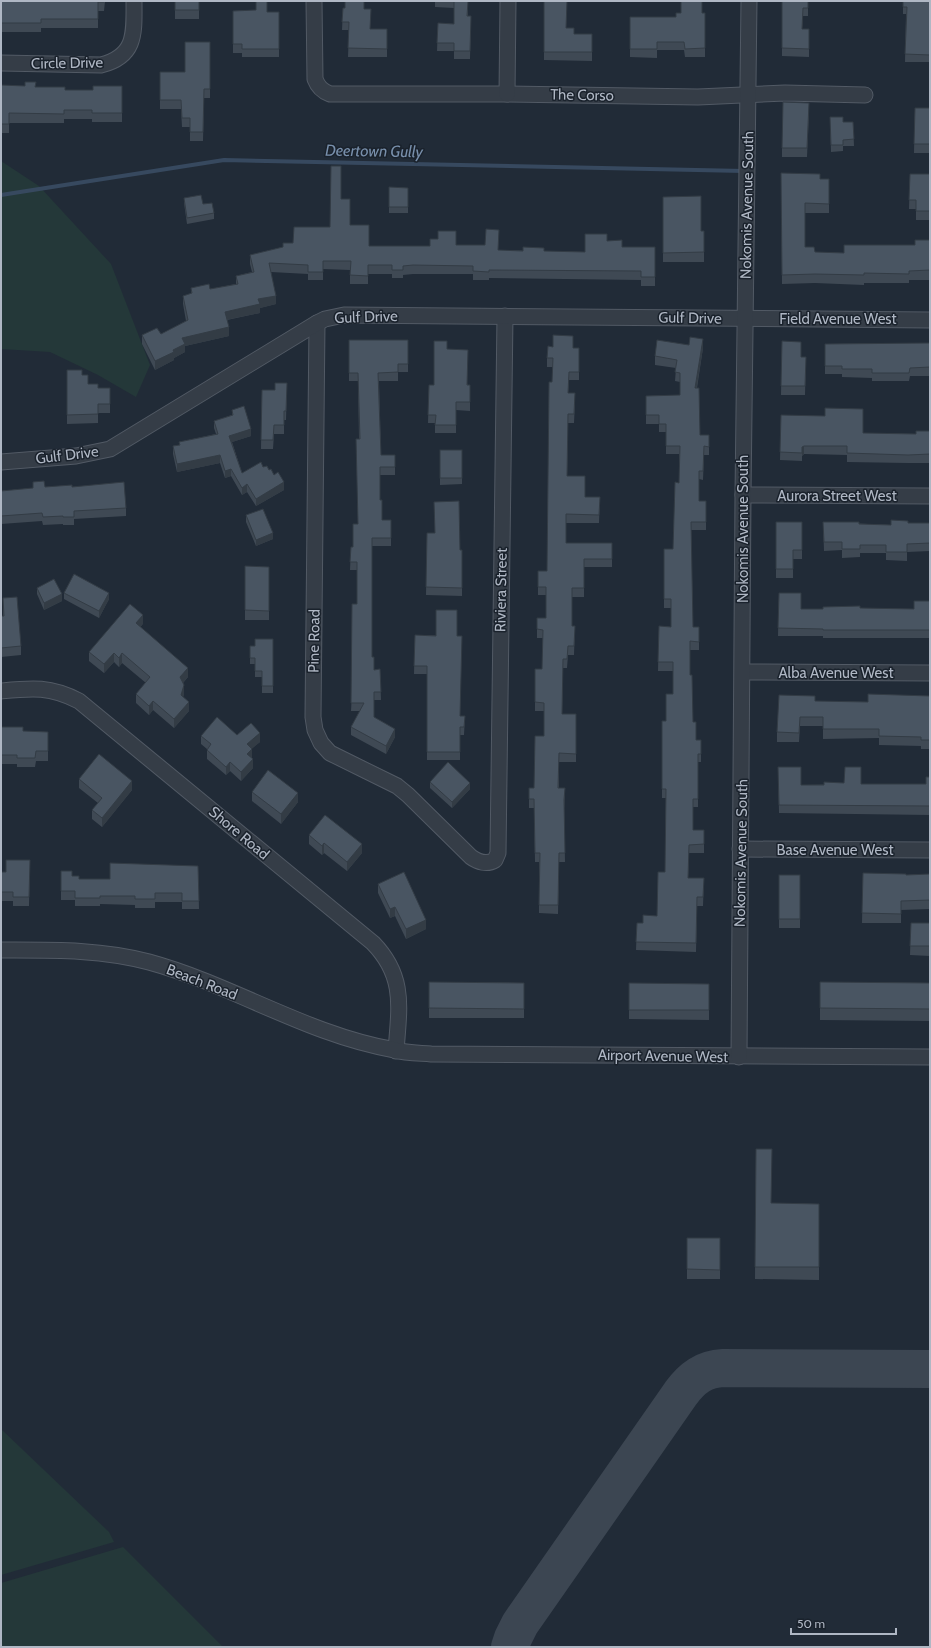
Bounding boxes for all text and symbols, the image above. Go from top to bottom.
street label: Circle Drive [31,53,104,73]
street label: The Corso [550,85,614,105]
street label: Nokomis Avenue South [737,131,757,279]
water label: Deertown Gully [325,141,424,161]
street label: Gulf Drive [334,307,398,327]
street label: Gulf Drive [658,308,722,328]
street label: Field Avenue West [779,310,897,328]
street label: Gulf Drive [34,442,100,468]
street label: Nokomis Avenue South [734,455,752,603]
street label: Aurora Street West [777,487,897,505]
street label: Riviera Street [491,548,511,632]
street label: Pine Road [304,609,324,673]
street label: Alba Avenue West [778,664,894,682]
street label: Nokomis Avenue South [731,779,751,927]
street label: Shore Road [205,803,273,863]
street label: Base Avenue West [777,841,893,859]
street label: Beach Road [164,960,240,1004]
street label: Airport Avenue West [598,1046,728,1066]
scale bar [791,1610,896,1636]
text: 50 m [797,1616,825,1631]

